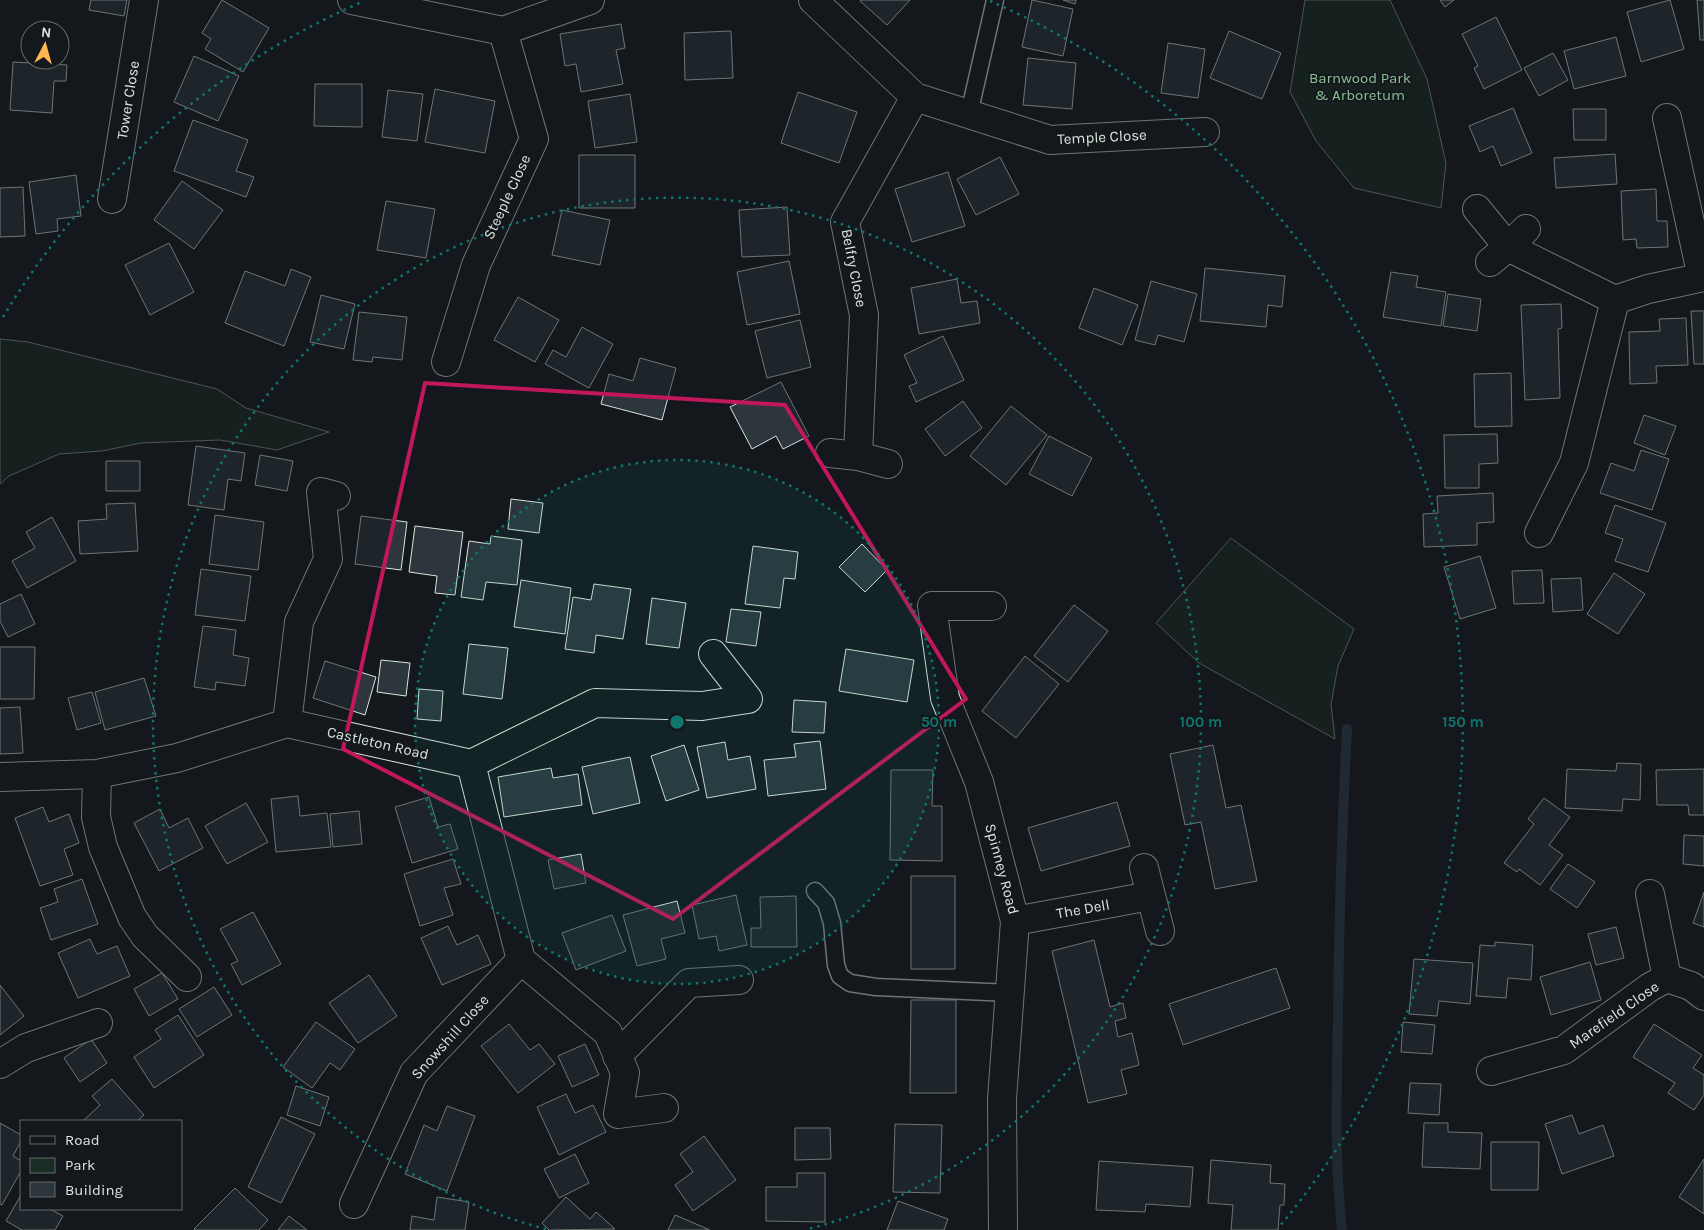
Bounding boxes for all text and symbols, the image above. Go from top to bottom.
north arrow [20,20,70,70]
text: N [40,24,52,42]
street label: Tower Close [113,59,143,141]
park label: Barnwood Park & Arboretum [1309,69,1411,104]
street label: Temple Close [1057,126,1147,148]
street label: Steeple Close [480,152,534,242]
street label: Belfry Close [838,227,870,309]
centre of rings [668,713,686,731]
text: 50 m [921,713,957,731]
text: 100 m [1180,713,1222,731]
text: 150 m [1442,713,1484,731]
street label: Castleton Road [325,723,431,763]
street label: Spinney Road [981,822,1023,916]
street label: The Dell [1055,895,1111,923]
street label: Marefield Close [1566,977,1662,1053]
street label: Snowshill Close [407,991,493,1083]
legend [20,1120,182,1210]
text: Road [65,1131,100,1149]
text: Park [65,1156,95,1174]
text: Building [65,1181,123,1199]

